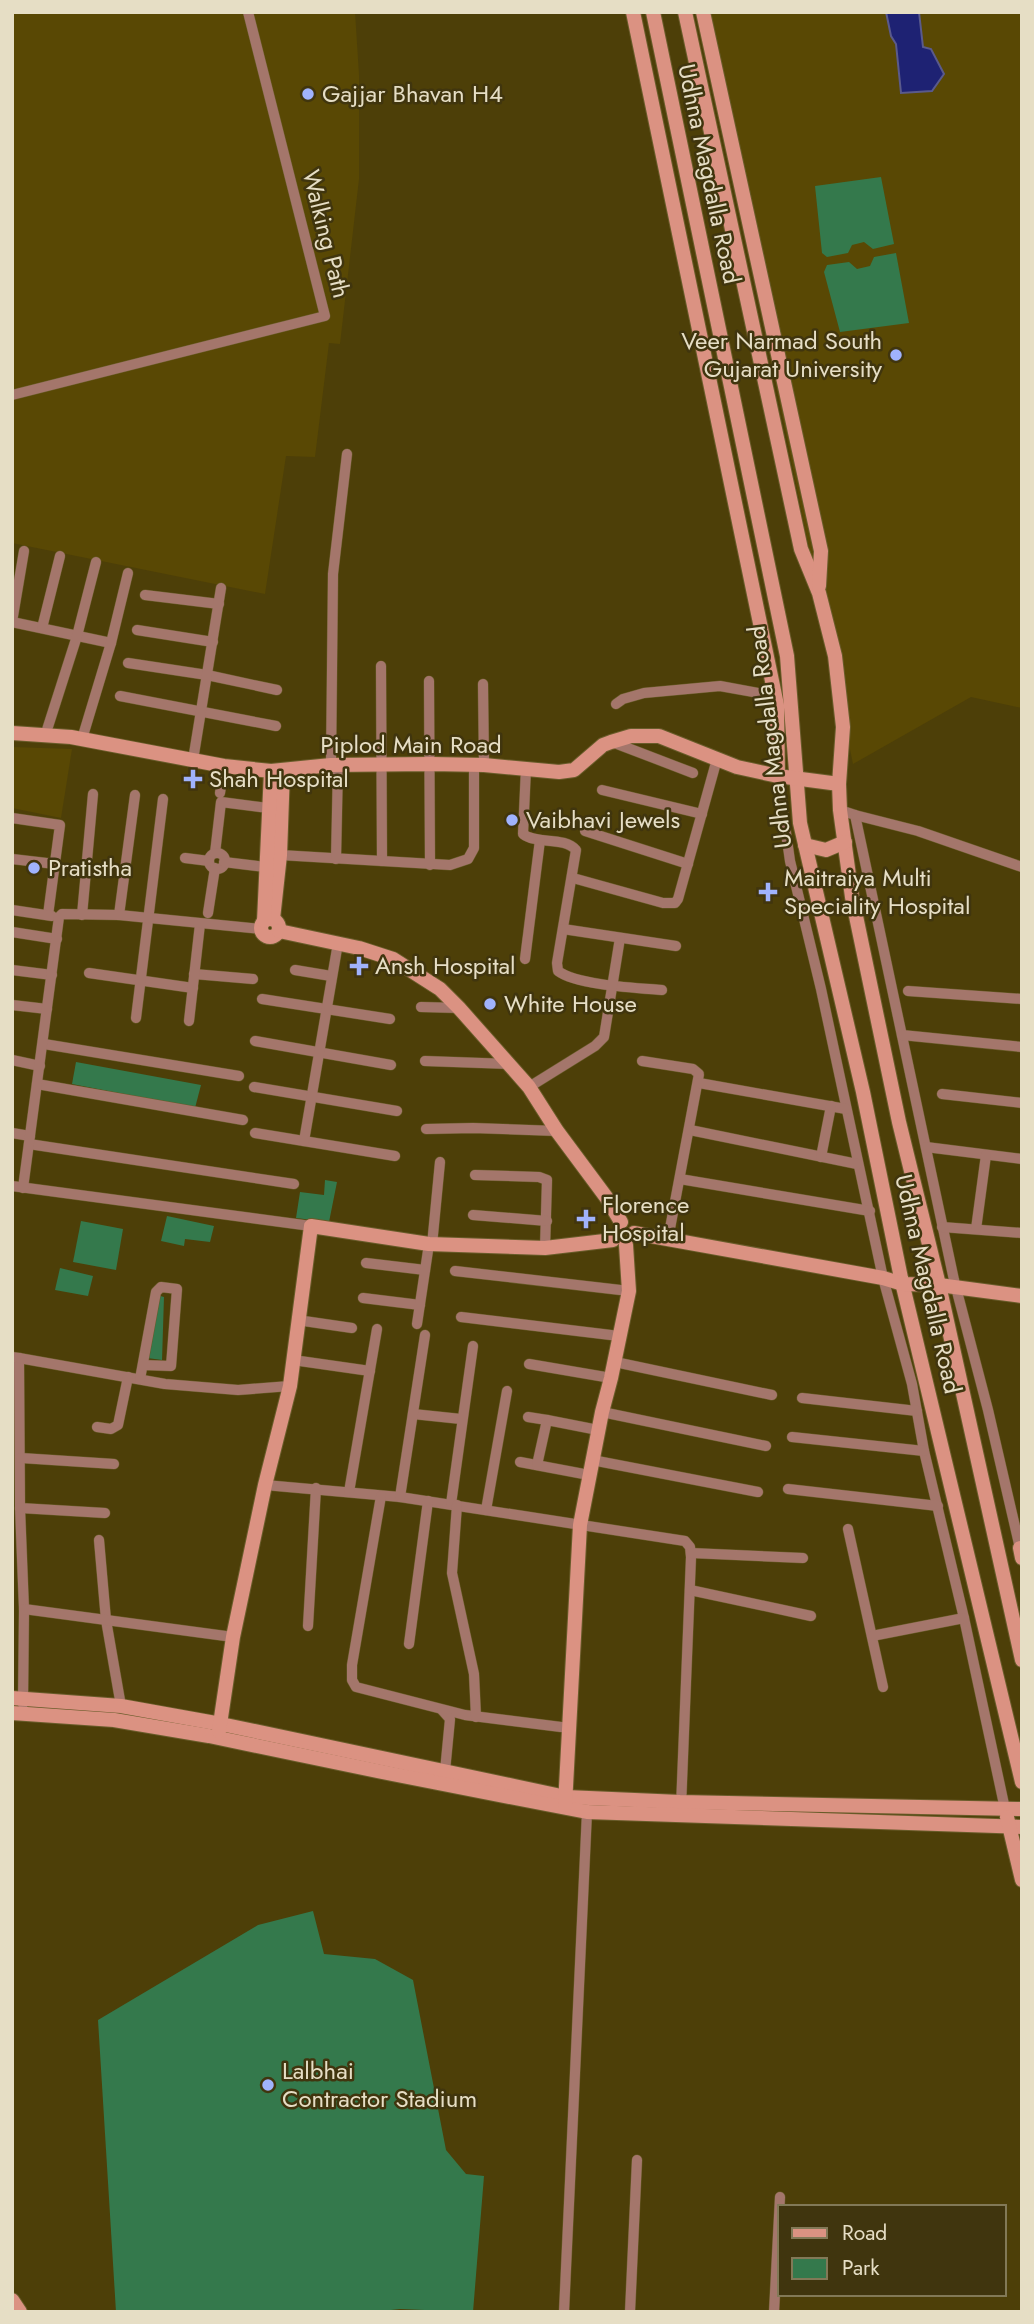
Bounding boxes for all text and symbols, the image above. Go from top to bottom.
street label: Udhna Magdalla Road [669,61,750,287]
place label: Gajjar Bhavan H4 [322,76,503,111]
marker: Gajjar Bhavan H4 [300,86,316,102]
street label: Walking Path [294,166,359,302]
place label: Veer Narmad South Gujarat University [681,323,882,386]
marker: Veer Narmad South Gujarat University [888,347,904,363]
street label: Udhna Magdalla Road [738,624,801,850]
street label: Piplod Main Road [320,727,502,762]
place label: Shah Hospital [209,761,349,796]
marker: Shah Hospital [183,769,203,789]
place label: Vaibhavi Jewels [526,802,680,837]
marker: Vaibhavi Jewels [504,812,520,828]
place label: Pratistha [48,850,132,885]
marker: Pratistha [26,860,42,876]
place label: Maitraiya Multi Speciality Hospital [784,860,970,923]
marker: Maitraiya Multi Speciality Hospital [758,882,778,902]
place label: Ansh Hospital [375,948,516,983]
marker: Ansh Hospital [349,956,369,976]
place label: White House [504,986,637,1021]
marker: White House [482,996,498,1012]
street label: Udhna Magdalla Road [886,1171,971,1397]
place label: Florence Hospital [602,1187,689,1250]
marker: Florence Hospital [576,1209,596,1229]
place label: Lalbhai Contractor Stadium [282,2053,477,2116]
marker: Lalbhai Contractor Stadium [260,2077,276,2093]
legend [778,2205,1006,2296]
text: Road [842,2218,887,2248]
text: Park [842,2253,880,2283]

